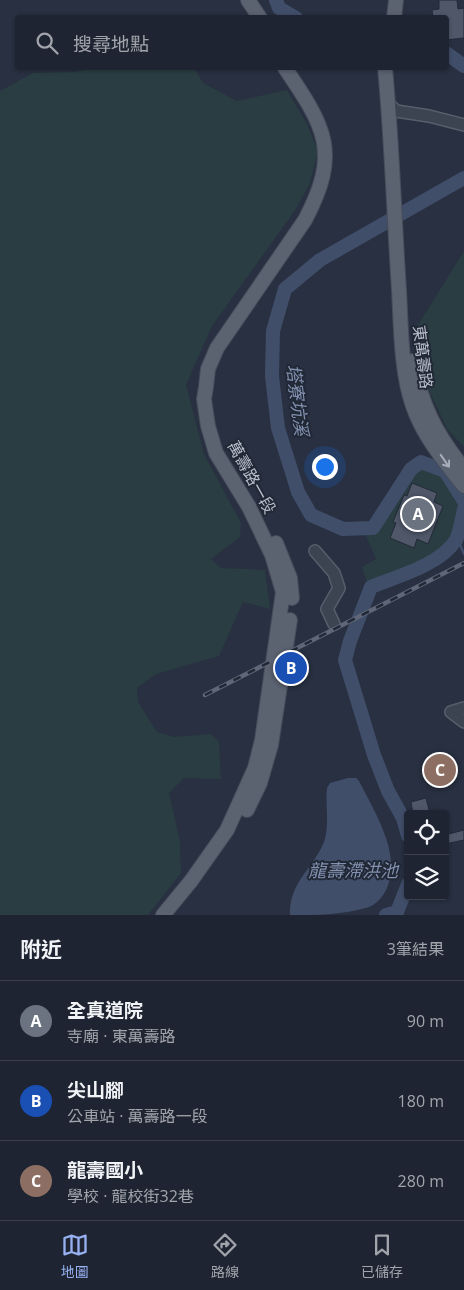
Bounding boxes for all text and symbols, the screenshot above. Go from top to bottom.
search box [15,15,449,70]
icon: search [33,29,61,57]
text: 搜尋地點 [73,31,149,57]
street label: 東萬壽路 [408,324,438,390]
water label: 塔寮坑溪 [282,363,315,440]
street label: 萬壽路一段 [223,437,281,517]
your location [312,454,338,480]
one-way arrow [440,454,450,468]
pin: A [402,495,434,533]
pin: B [275,649,307,687]
pin: C [424,751,456,789]
map controls [404,810,449,900]
button: locate [404,810,449,855]
button: layers [404,855,449,900]
water label: 龍壽滯洪池 [308,858,400,882]
text: 附近 [20,935,62,963]
text: 3筆結果 [387,938,444,960]
text: 全真道院 [67,997,143,1023]
text: A [30,1010,42,1032]
text: 90 m [407,1010,444,1032]
text: 寺廟 · 東萬壽路 [67,1025,176,1047]
text: 尖山腳 [67,1077,124,1103]
text: B [31,1090,41,1112]
text: 180 m [398,1090,444,1112]
text: 公車站 · 萬壽路一段 [67,1105,208,1127]
text: 龍壽國小 [67,1157,143,1183]
text: C [31,1170,41,1192]
text: 280 m [398,1170,444,1192]
text: 學校 · 龍校街32巷 [67,1185,194,1207]
tab: 地圖 [61,1231,89,1281]
tab: 路線 [211,1231,239,1281]
tab: 已儲存 [361,1231,403,1281]

